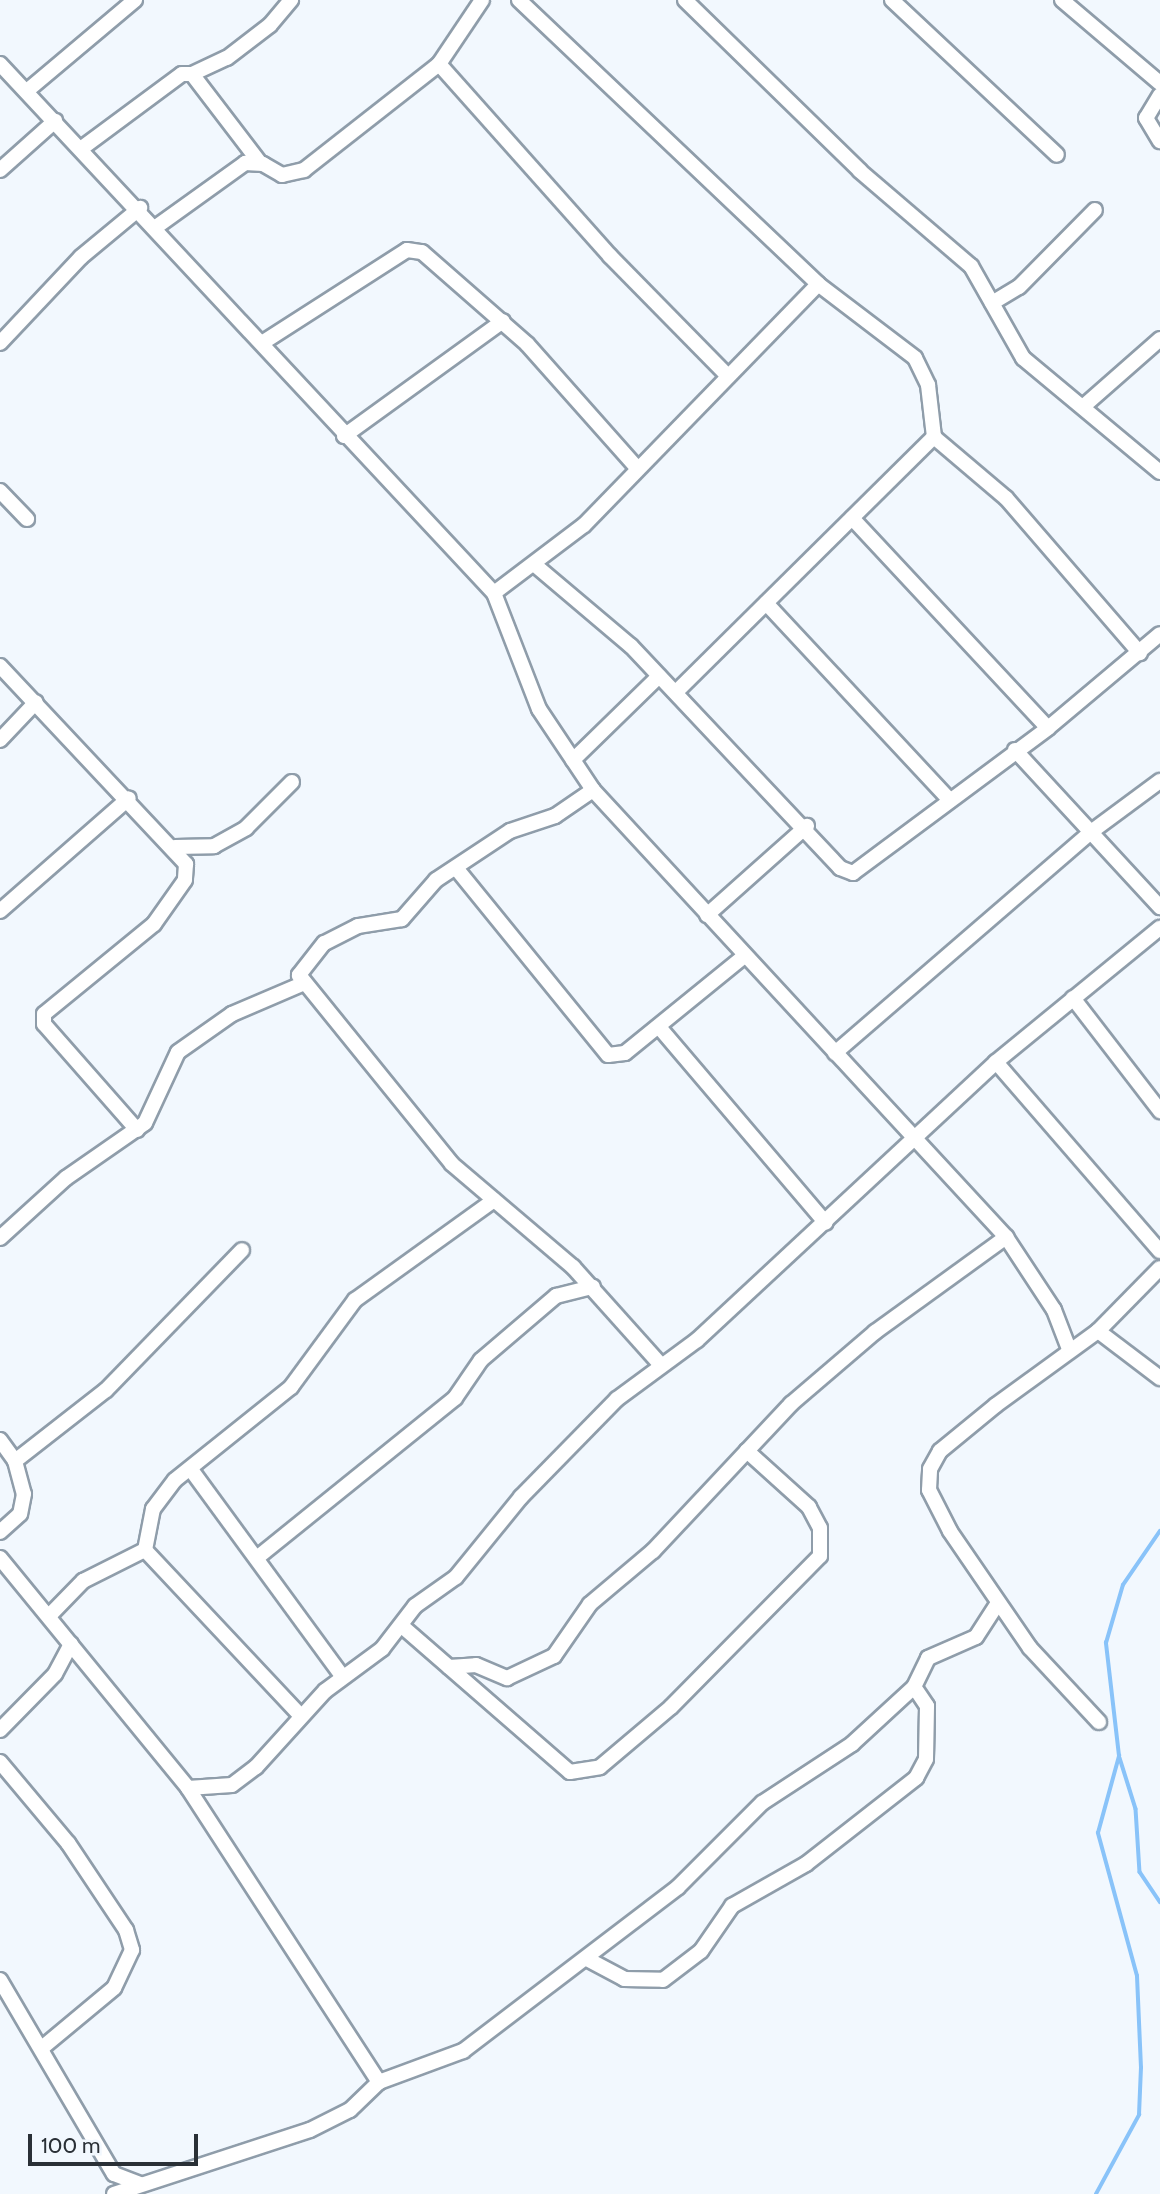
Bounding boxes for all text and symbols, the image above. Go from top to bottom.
scale bar [32,2120,201,2164]
text: 100 m [41,2133,100,2158]

